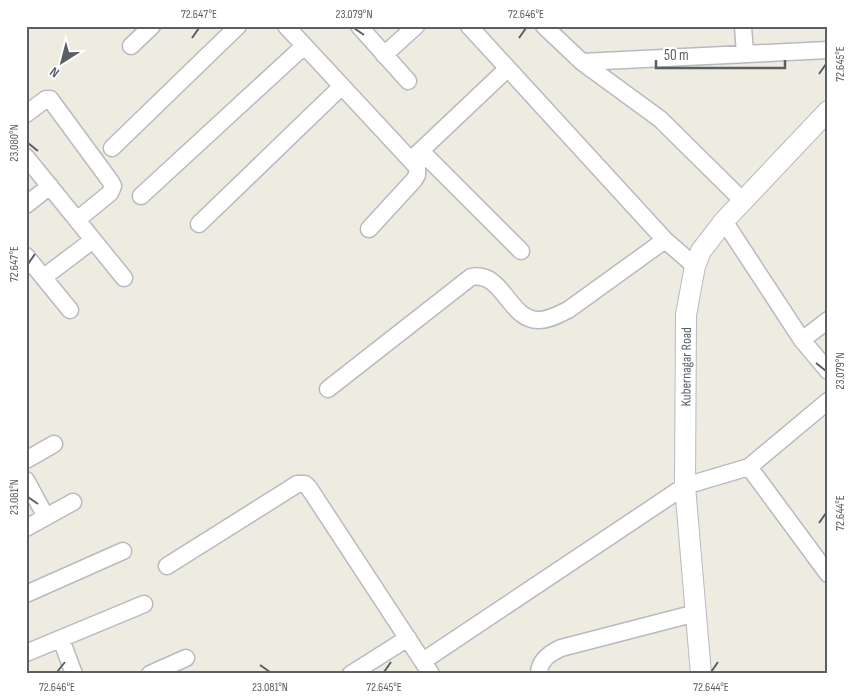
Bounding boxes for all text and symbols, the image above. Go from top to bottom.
text: 72.647°E [181,7,217,22]
text: 23.079°N [335,7,373,22]
text: 72.646°E [508,7,544,22]
north arrow [38,38,88,88]
scale bar [656,38,785,70]
text: 50 m [664,46,689,65]
text: 72.645°E [833,46,848,82]
text: N [47,63,63,81]
text: 23.080°N [7,124,22,162]
text: 72.647°E [7,246,22,282]
street label: Kubernagar Road [677,327,695,406]
text: 23.079°N [833,352,848,390]
text: 23.081°N [7,479,22,515]
text: 72.644°E [833,495,848,531]
text: 72.646°E [39,680,75,695]
text: 23.081°N [252,680,288,695]
text: 72.645°E [366,680,402,695]
text: 72.644°E [693,680,729,695]

